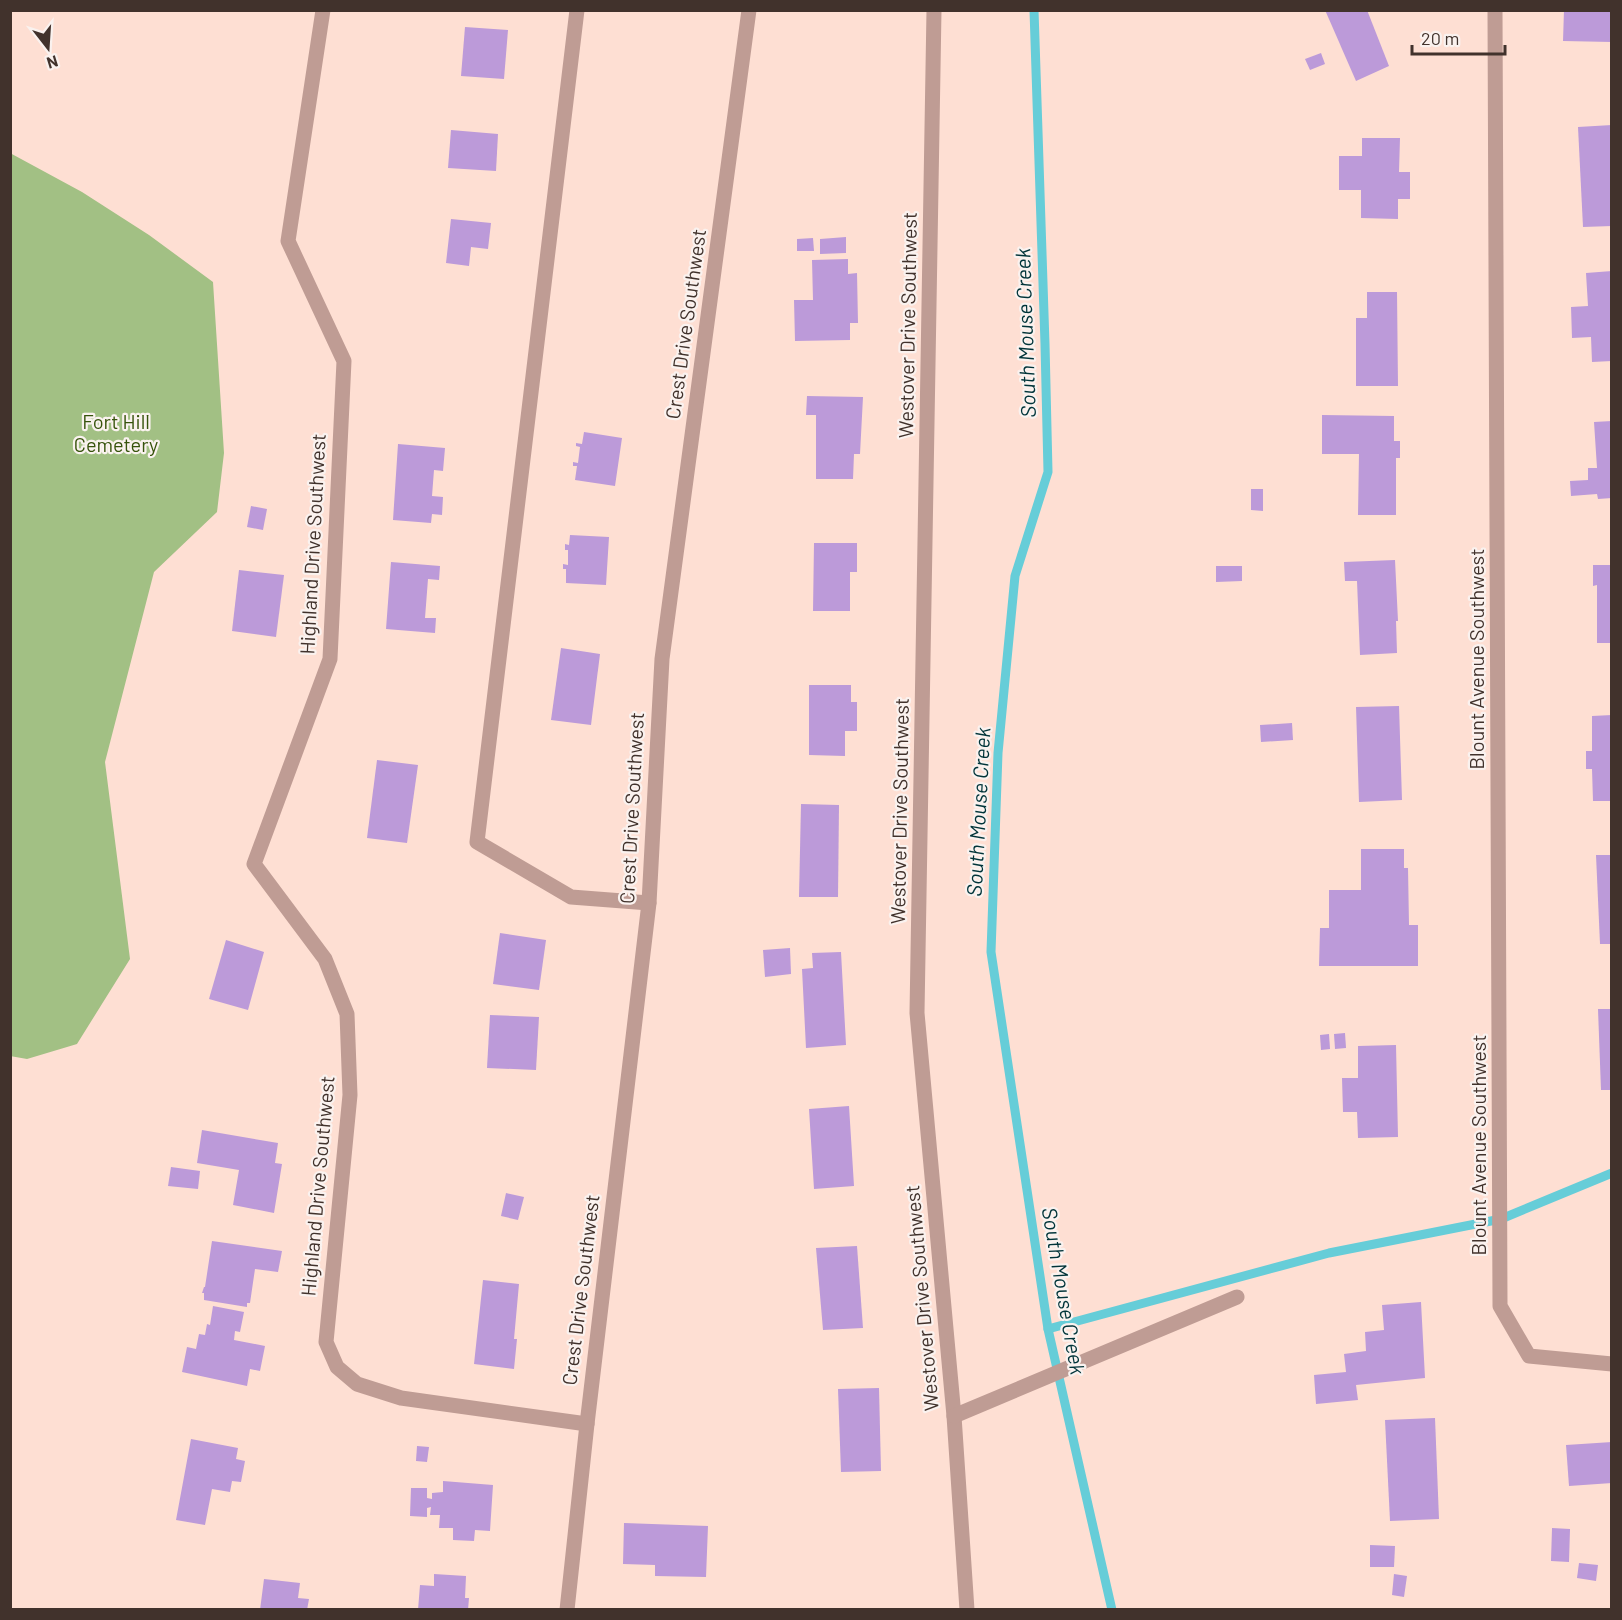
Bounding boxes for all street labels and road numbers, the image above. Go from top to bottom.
street label: Westover Drive Southwest [893,212,921,438]
street label: Crest Drive Southwest [660,227,710,421]
street label: Highland Drive Southwest [294,433,330,655]
street label: Blount Avenue Southwest [1464,549,1488,770]
street label: Westover Drive Southwest [885,698,913,924]
street label: Crest Drive Southwest [614,712,648,904]
street label: Blount Avenue Southwest [1466,1035,1490,1256]
street label: Highland Drive Southwest [295,1075,339,1297]
street label: Westover Drive Southwest [899,1184,943,1412]
street label: Crest Drive Southwest [556,1193,604,1387]

